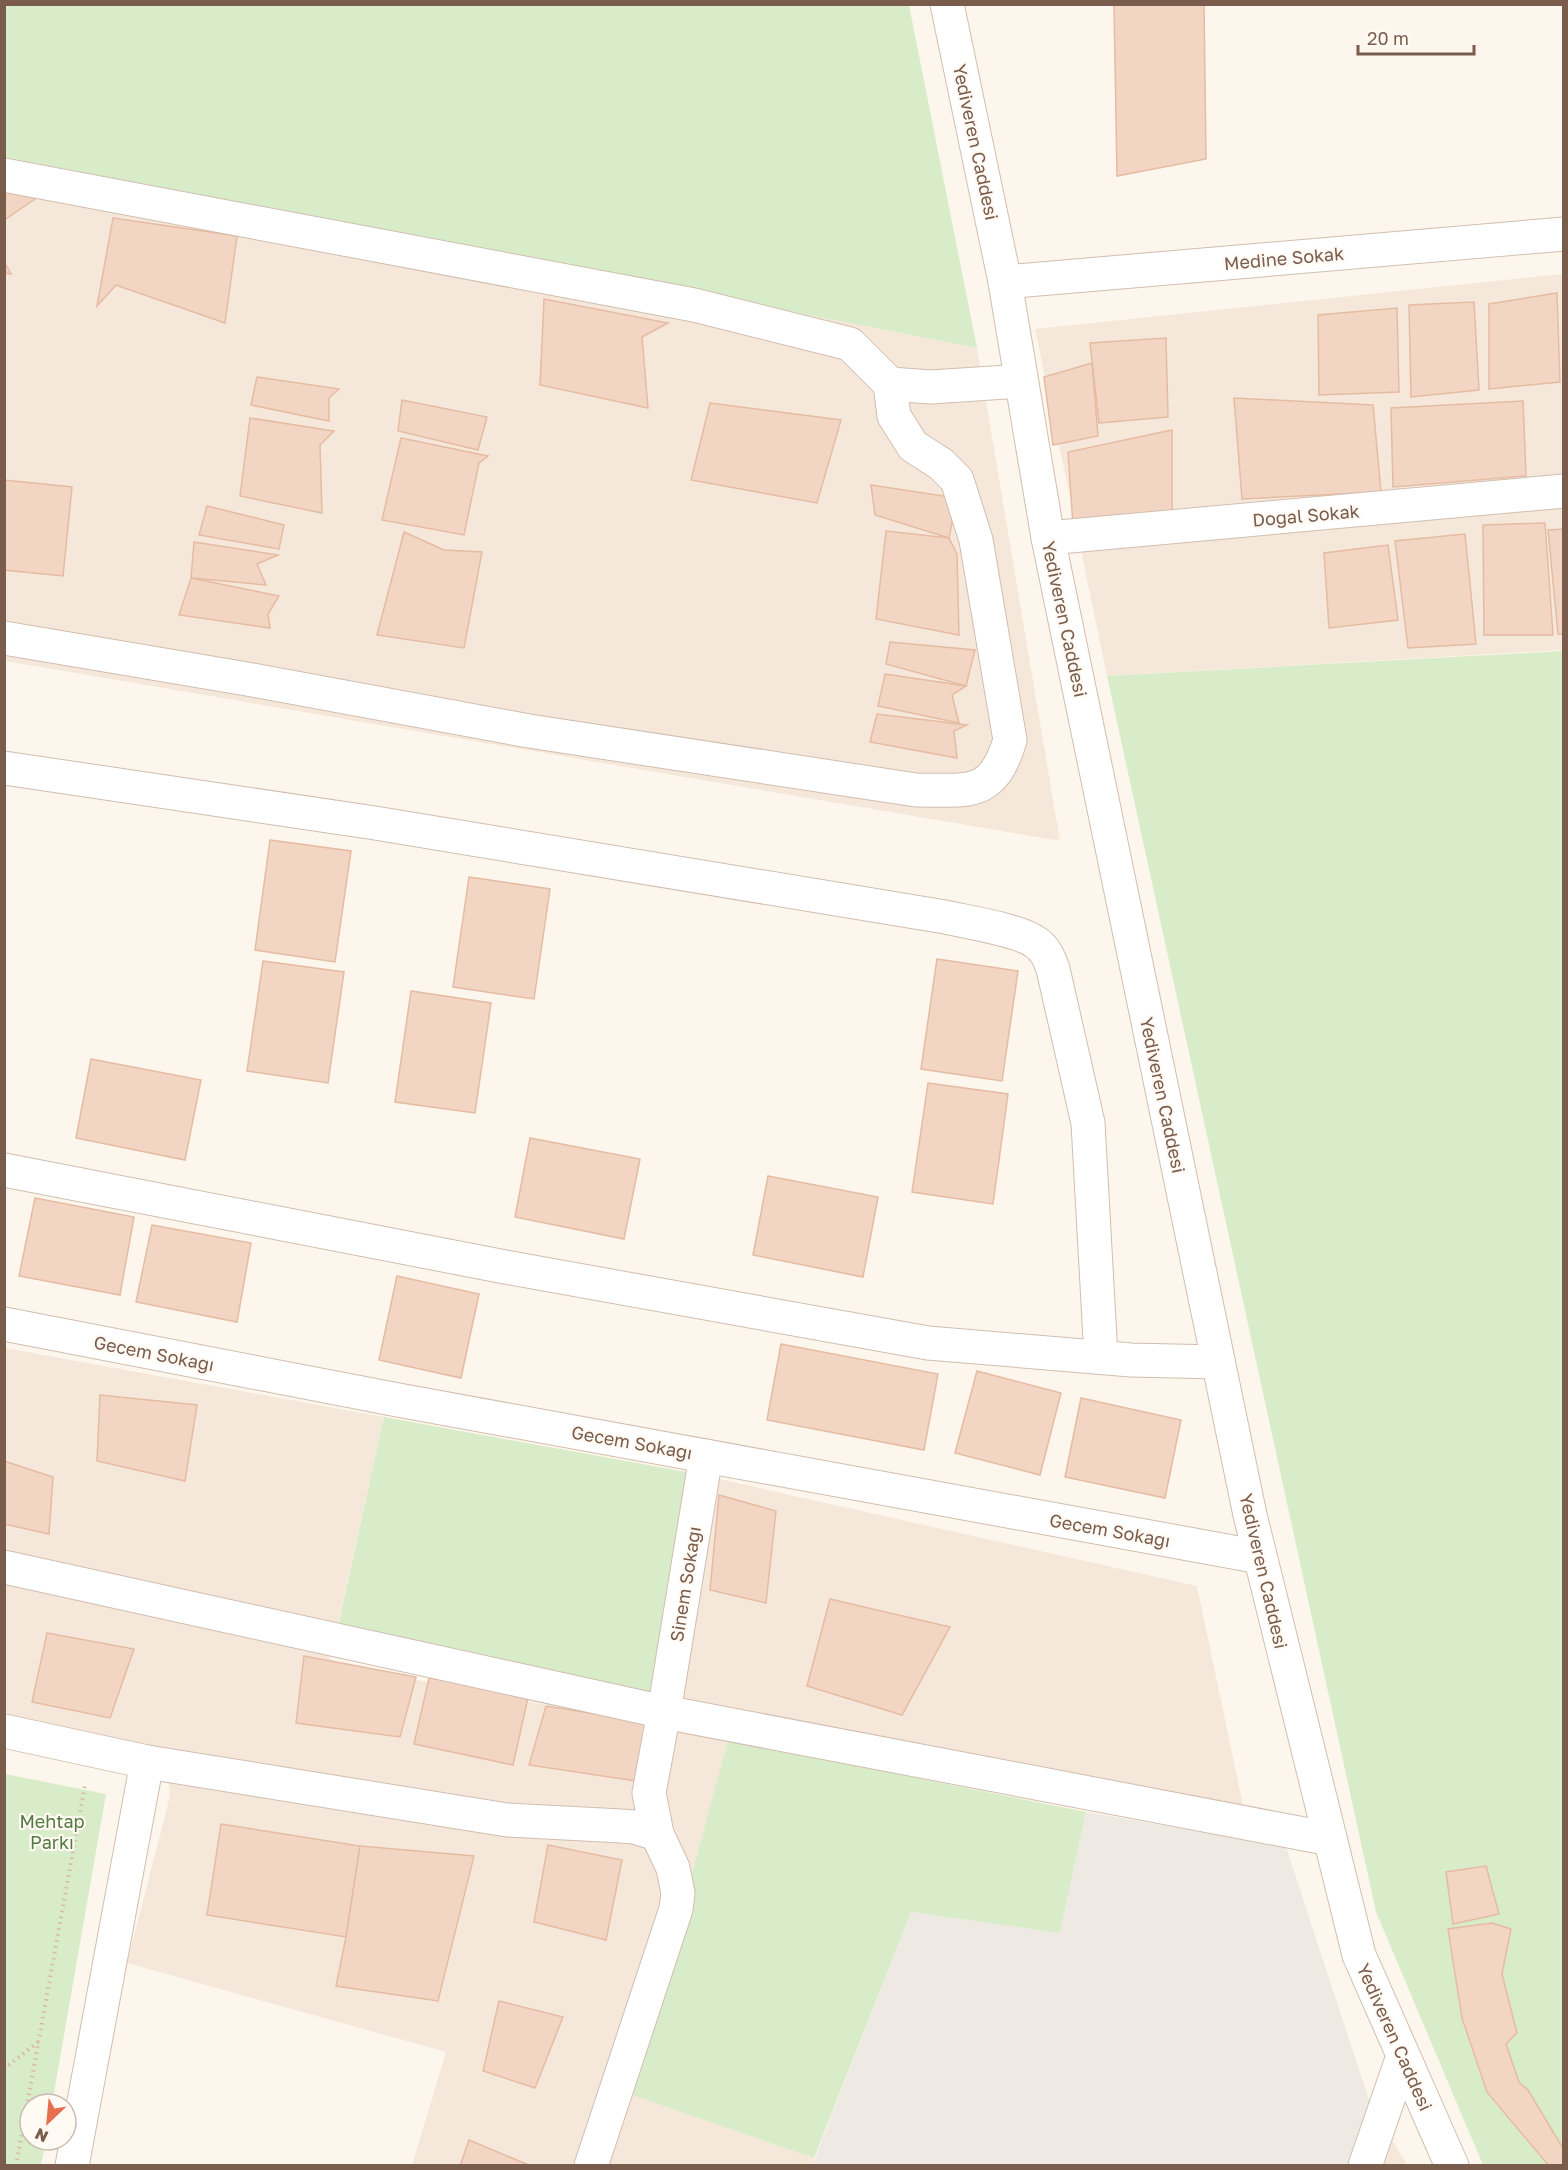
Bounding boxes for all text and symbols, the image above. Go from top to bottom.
scale bar [1358,18,1474,56]
text: 20 m [1367,27,1409,49]
street label: Yediveren Caddesi [949,62,1003,222]
street label: Medine Sokak [1223,242,1345,274]
street label: Doğal Sokak [1251,499,1361,531]
street label: Yediveren Caddesi [1038,539,1092,699]
street label: Yediveren Caddesi [1136,1015,1190,1175]
street label: Gecem Sokağı [92,1331,216,1375]
street label: Gecem Sokağı [570,1421,694,1463]
street label: Yediveren Caddesi [1235,1491,1293,1651]
street label: Gecem Sokağı [1048,1509,1172,1551]
street label: Sinem Sokağı [665,1525,705,1643]
park label: Mehtap Parkı [19,1810,85,1853]
street label: Yediveren Caddesi [1353,1960,1437,2114]
north arrow [18,2092,78,2152]
text: N [32,2124,51,2147]

